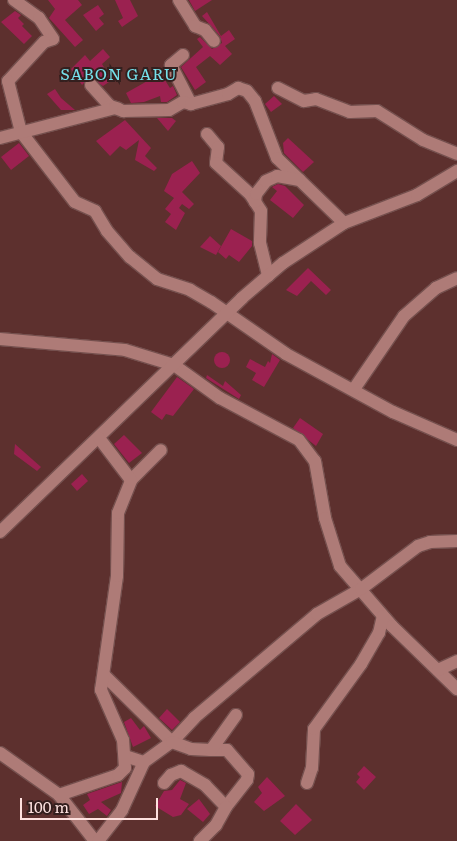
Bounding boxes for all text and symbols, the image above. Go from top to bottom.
district label: SABON GARU [59,63,179,83]
scale bar [22,788,160,820]
text: 100 m [28,795,69,818]

